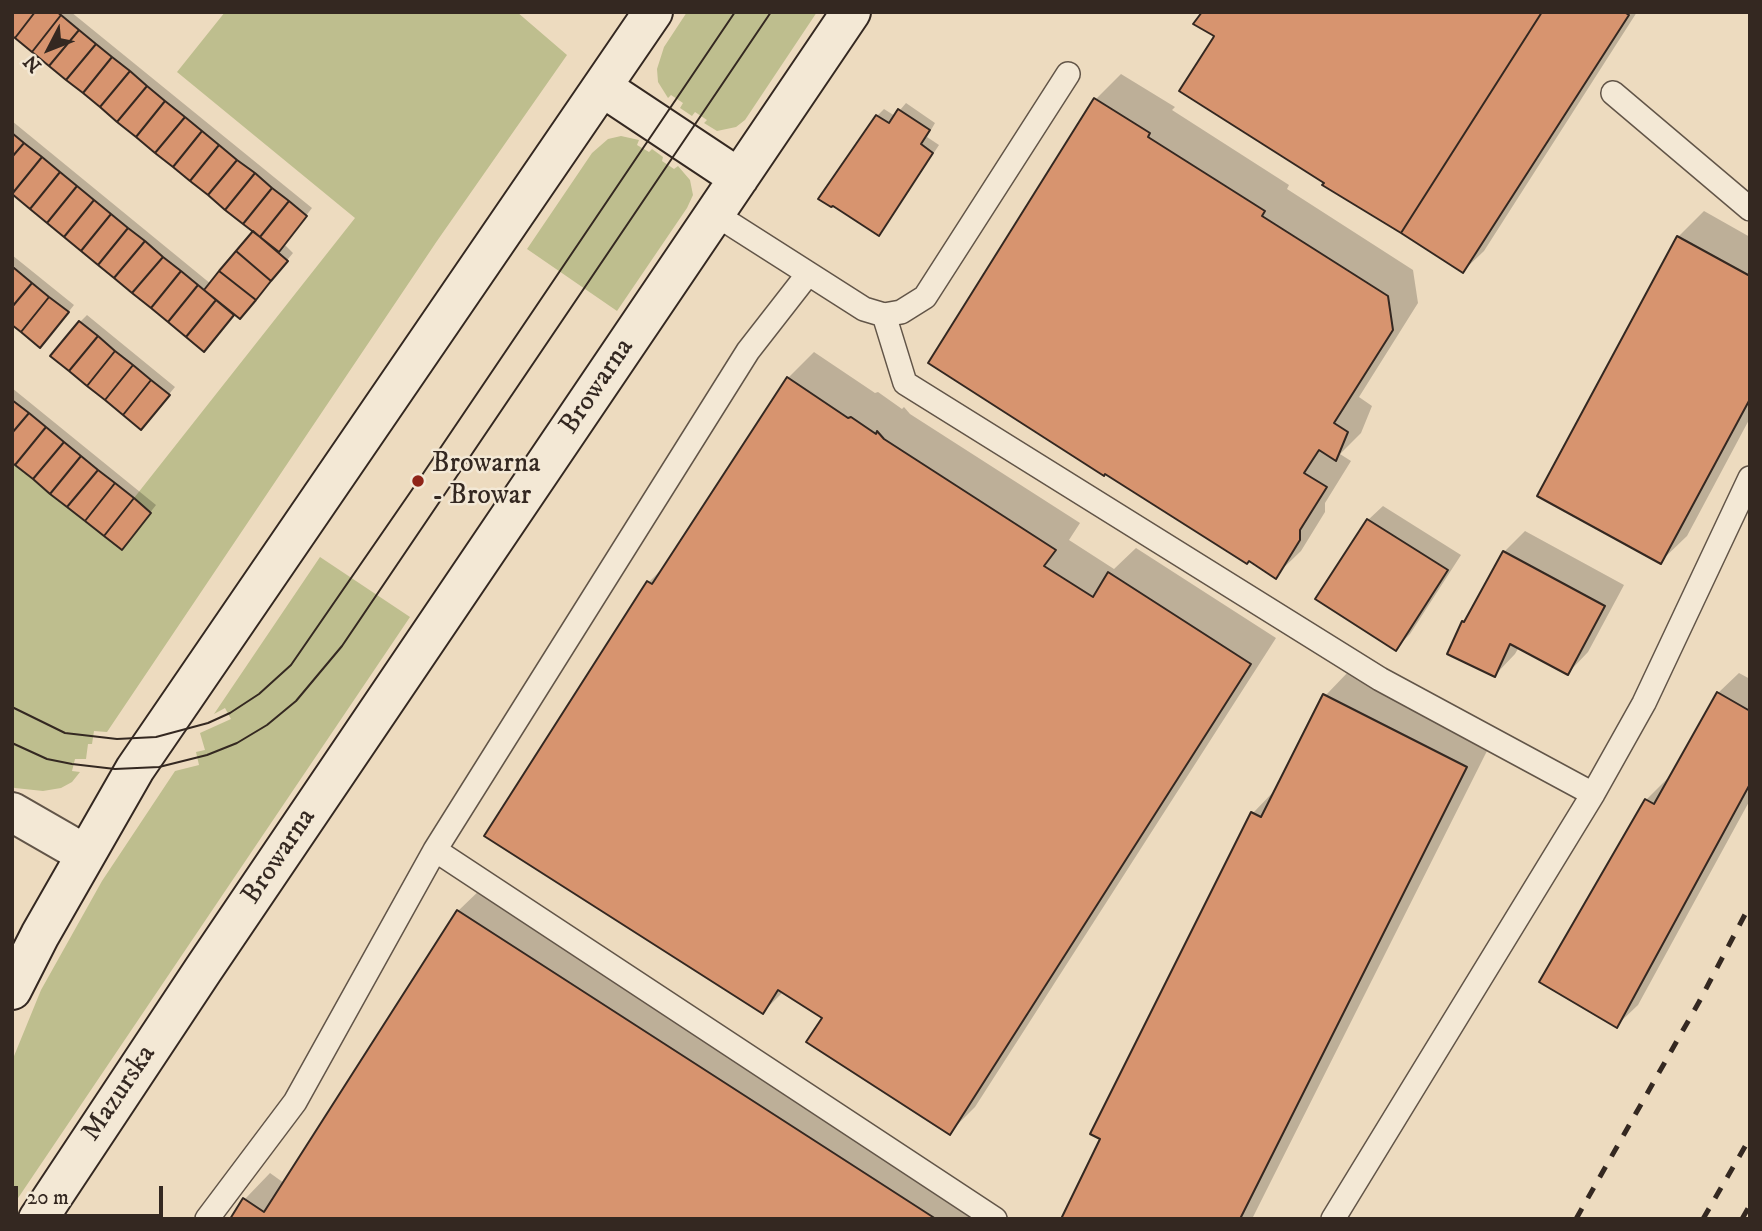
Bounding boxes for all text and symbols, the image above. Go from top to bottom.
north arrow [14,14,84,84]
text: N [19,50,47,77]
street label: Browarna [554,333,642,441]
place label: Browarna - Browar [432,448,540,514]
marker: Browarna - Browar [410,473,426,489]
street label: Browarna [236,803,324,911]
street label: Mazurska [76,1040,164,1148]
scale bar [18,1172,166,1216]
text: 20 m [27,1185,69,1211]

